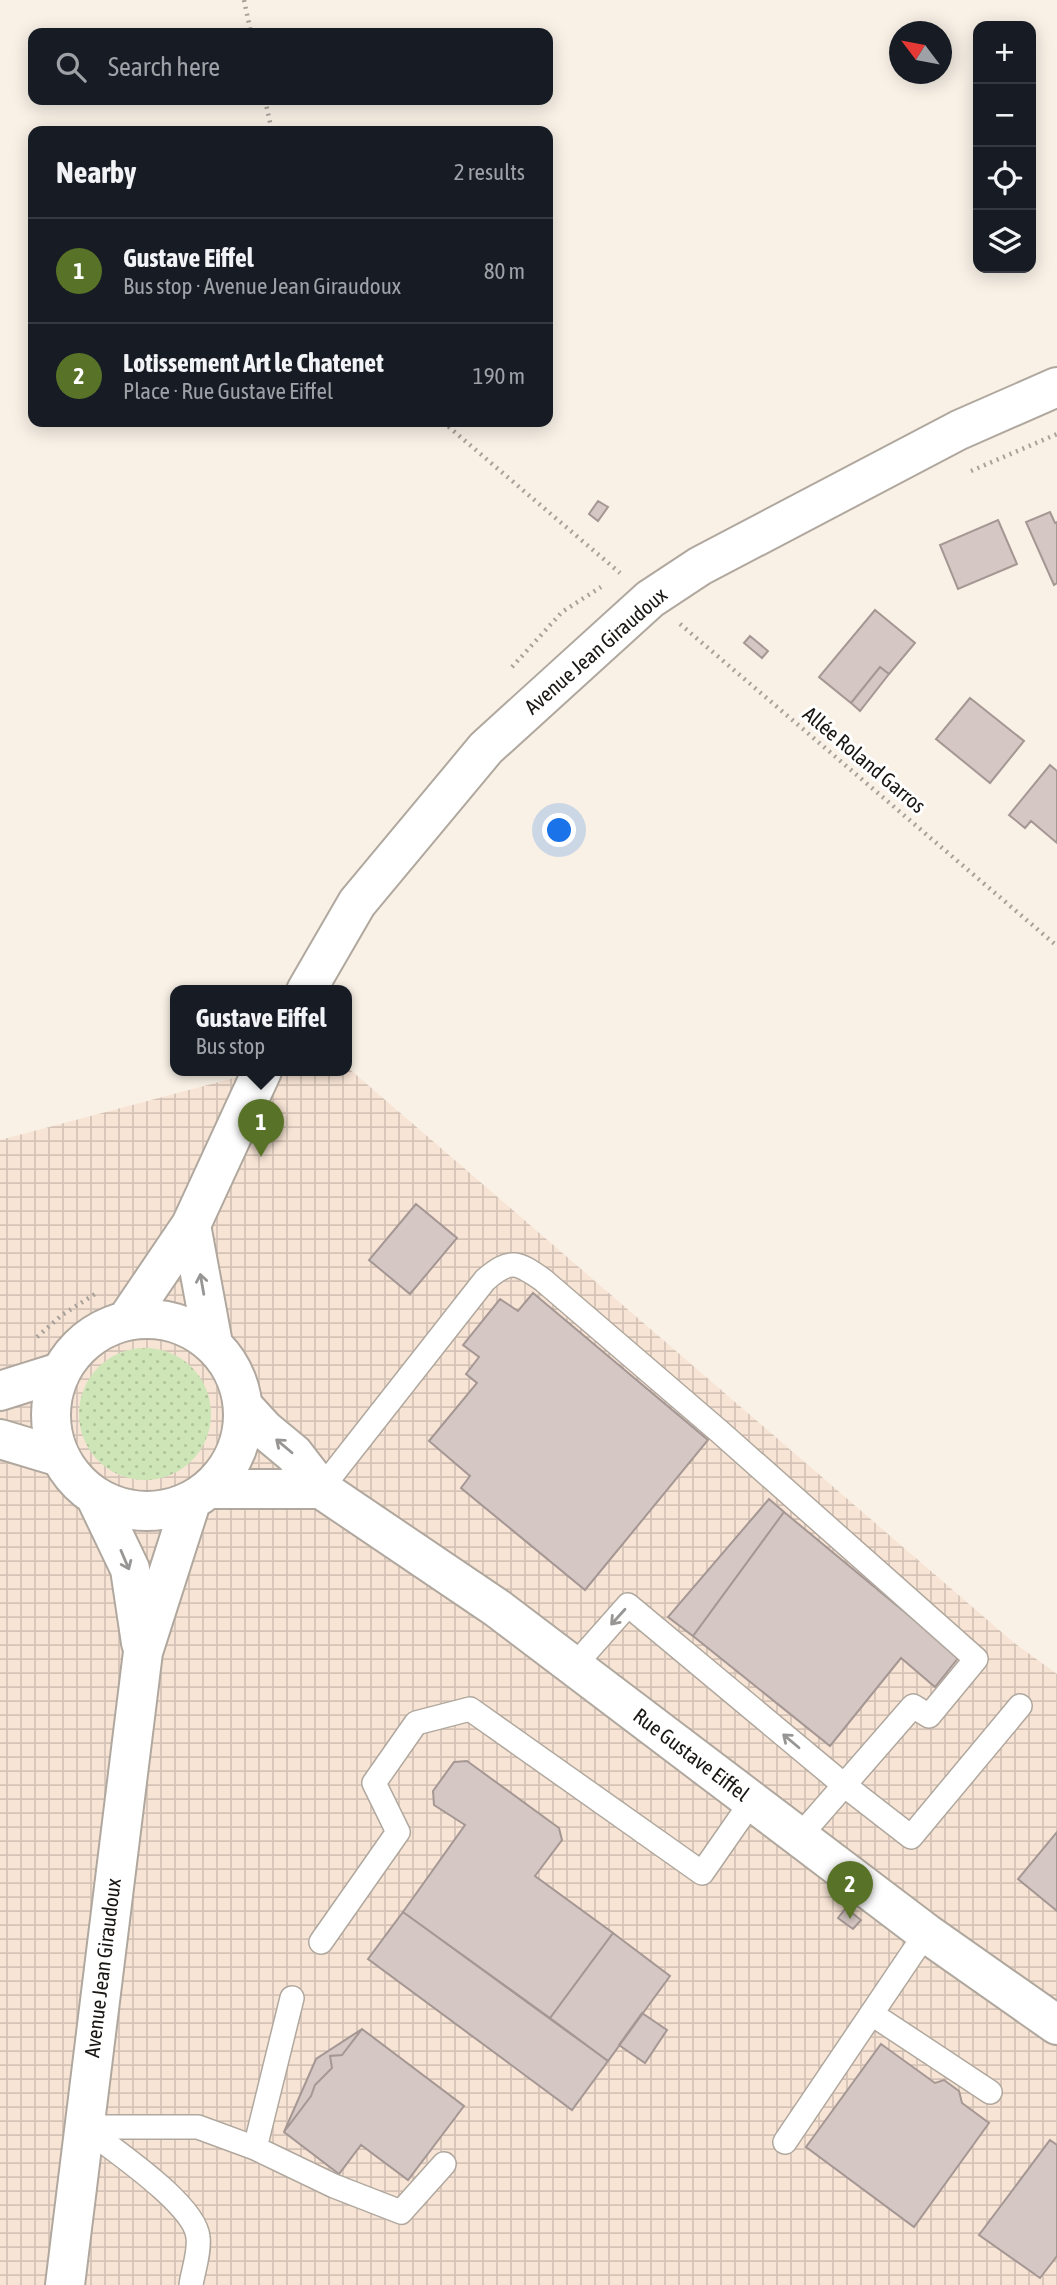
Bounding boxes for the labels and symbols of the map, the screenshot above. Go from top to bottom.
north arrow [889,21,952,84]
street label: Avenue Jean Giraudoux [519,582,672,718]
street label: Allée Roland Garros [799,701,931,817]
your location [542,813,576,847]
pin: 1 [238,1099,284,1157]
one-way arrow [195,1274,208,1296]
one-way arrow [275,1438,293,1454]
one-way arrow [120,1548,133,1570]
one-way arrow [610,1607,626,1625]
street label: Rue Gustave Eiffel [629,1703,755,1806]
one-way arrow [783,1733,801,1749]
pin: 2 [827,1861,873,1919]
street label: Avenue Jean Giraudoux [79,1876,125,2059]

